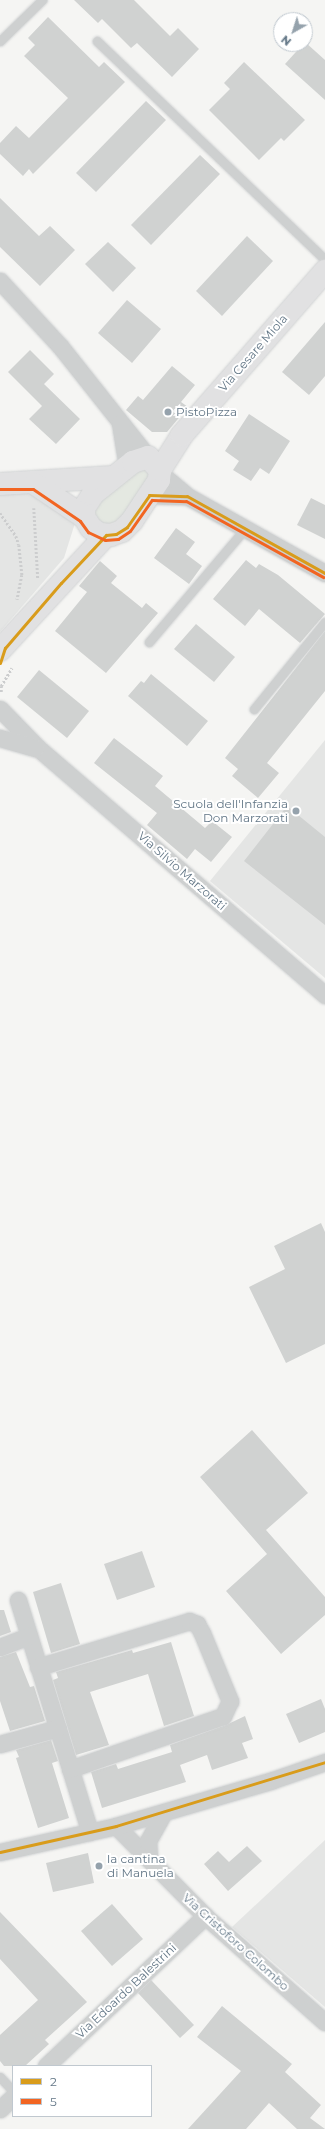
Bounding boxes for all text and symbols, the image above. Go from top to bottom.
north arrow [273,12,313,52]
text: N [278,32,294,49]
street label: Via Cesare Miola [216,311,290,395]
place label: PistoPizza [176,405,237,419]
marker: PistoPizza [163,407,173,417]
place label: Scuola dell'Infanzia Don Marzorati [173,797,288,825]
marker: Scuola dell'Infanzia Don Marzorati [291,806,301,816]
street label: Via Silvio Marzorati [135,829,229,913]
place label: la cantina di Manuela [107,1852,174,1880]
marker: la cantina di Manuela [94,1861,104,1871]
street label: Via Cristoforo Colombo [180,1891,292,1993]
street label: Via Edoardo Balestrini [73,1941,179,2041]
legend [12,2065,152,2117]
text: 2 [50,2074,57,2089]
text: 5 [50,2094,57,2109]

